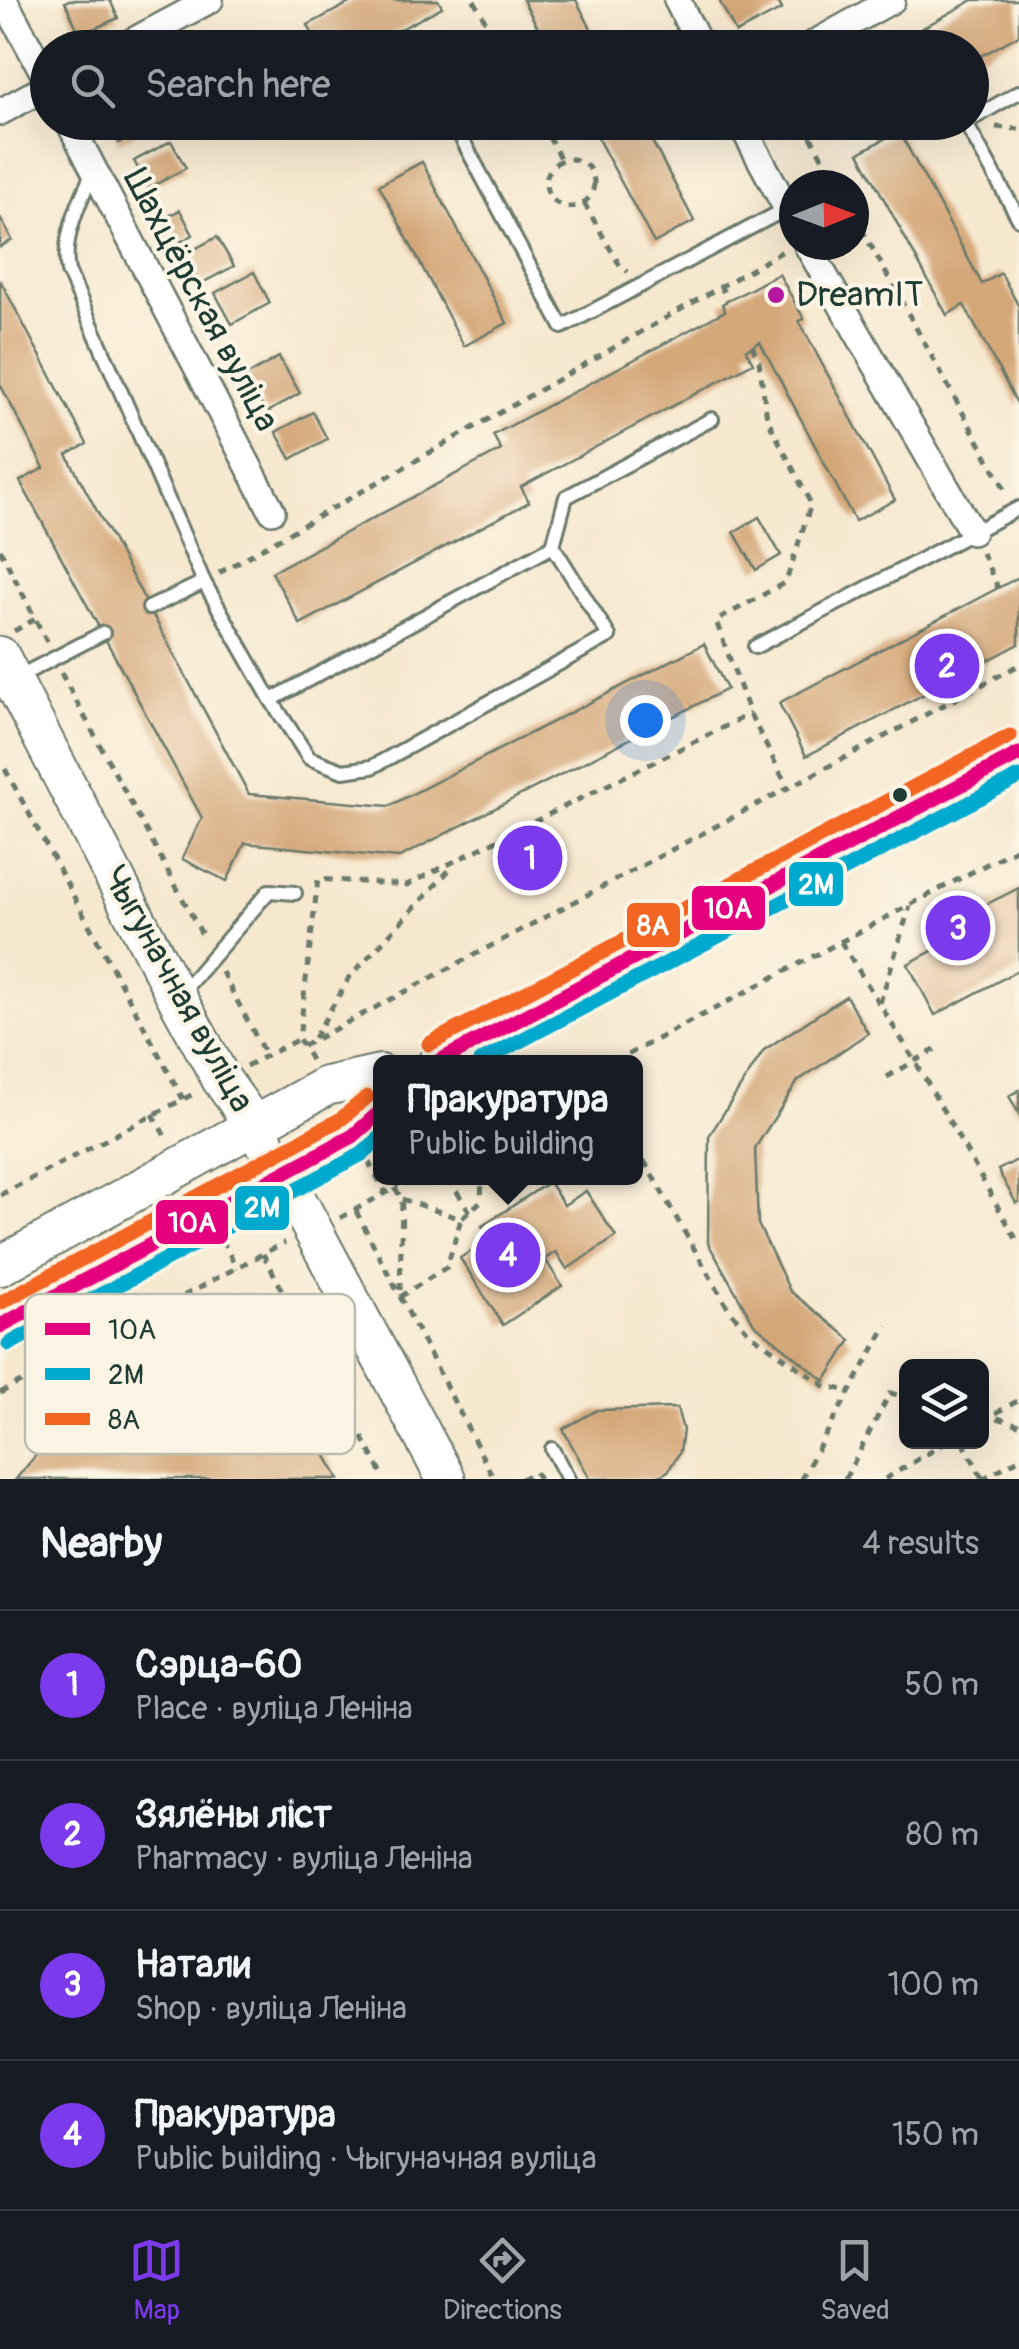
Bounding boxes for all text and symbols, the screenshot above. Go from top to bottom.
search box [30,30,989,140]
icon: search [65,58,120,113]
text: Search here [145,61,331,109]
street label: Шахцёрская вуліца [113,161,289,439]
north arrow [779,170,869,260]
place label: DreamIT [796,273,924,317]
marker: DreamIT [765,284,787,306]
pin: 2 [914,628,980,704]
your location [620,695,671,746]
unlabelled marker [890,785,910,805]
pin: 1 [498,820,562,896]
street label: Чыгуначная вуліца [92,858,264,1120]
line badge: 2М [787,860,845,908]
text: 2М [798,868,834,903]
line badge: 10A [690,884,767,932]
pin: 3 [926,890,990,966]
text: 10A [704,892,752,927]
line badge: 8А [625,901,682,949]
text: 8А [637,909,669,944]
popup [373,1055,643,1185]
text: Пракуратура [408,1076,608,1124]
text: Public building [408,1124,594,1164]
line badge: 2М [233,1184,291,1232]
text: 2М [244,1191,280,1226]
line badge: 10A [154,1198,230,1246]
text: 10A [168,1206,216,1241]
pin: 4 [476,1218,540,1292]
legend [25,1294,355,1454]
text: 10A [108,1313,156,1348]
text: 2М [108,1358,144,1393]
map controls [899,1359,989,1449]
button: layers [899,1359,989,1449]
text: 8А [108,1403,140,1438]
text: Nearby [40,1518,162,1570]
text: 4 results [862,1524,979,1564]
text: Сэрца-60 [135,1641,303,1689]
text: 1 [66,1665,79,1705]
text: 50 m [904,1665,979,1705]
text: Place · вуліца Леніна [135,1689,413,1729]
text: Зялёны ліст [135,1791,332,1839]
text: 2 [64,1815,81,1855]
text: 80 m [906,1815,979,1855]
text: Pharmacy · вуліца Леніна [135,1839,473,1879]
text: Натали [135,1941,250,1989]
text: 3 [64,1965,81,2005]
text: 100 m [887,1965,979,2005]
text: Shop · вуліца Леніна [135,1989,407,2029]
text: Пракуратура [135,2091,336,2139]
text: 4 [63,2115,82,2155]
text: 150 m [892,2115,979,2155]
text: Public building · Чыгуначная вуліца [135,2139,597,2179]
tab: Map [129,2233,184,2328]
tab: Directions [443,2233,562,2328]
tab: Saved [820,2233,890,2328]

